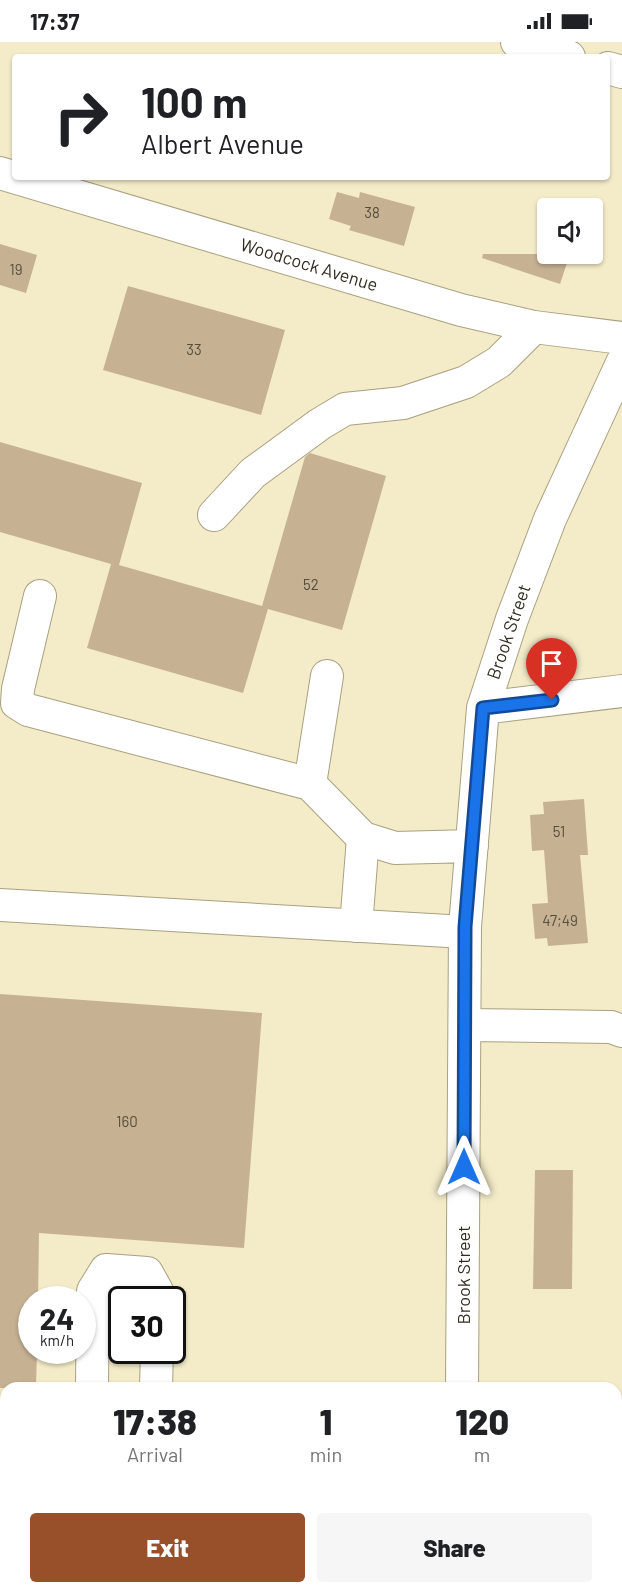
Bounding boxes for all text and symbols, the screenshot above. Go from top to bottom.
text: 17:37 [30,8,80,34]
text: 100 m [141,76,247,126]
icon: right [42,78,120,156]
text: Albert Avenue [141,127,304,159]
map controls [537,198,603,264]
button: sound [537,198,603,264]
house number: 38 [364,203,380,221]
street label: Woodcock Avenue [238,233,381,295]
house number: 19 [9,260,23,278]
house number: 33 [186,340,202,358]
house number: 52 [303,575,319,593]
street label: Brook Street [482,581,535,682]
pin [526,638,577,700]
icon: arrive [535,647,568,680]
house number: 51 [553,822,565,840]
house number: 47;49 [542,911,578,929]
house number: 160 [116,1112,138,1130]
position arrow [432,1135,496,1199]
street label: Brook Street [452,1225,474,1325]
speed limit sign: 30 [108,1286,186,1364]
text: 24 [40,1300,74,1336]
text: km/h [40,1331,74,1349]
text: 17:38 [113,1399,197,1442]
text: 1 [320,1399,332,1442]
text: 120 [455,1399,509,1442]
text: Arrival [127,1442,183,1466]
text: min [310,1442,342,1466]
text: m [474,1442,490,1466]
button: Exit [30,1513,305,1582]
button: Share [317,1513,592,1582]

